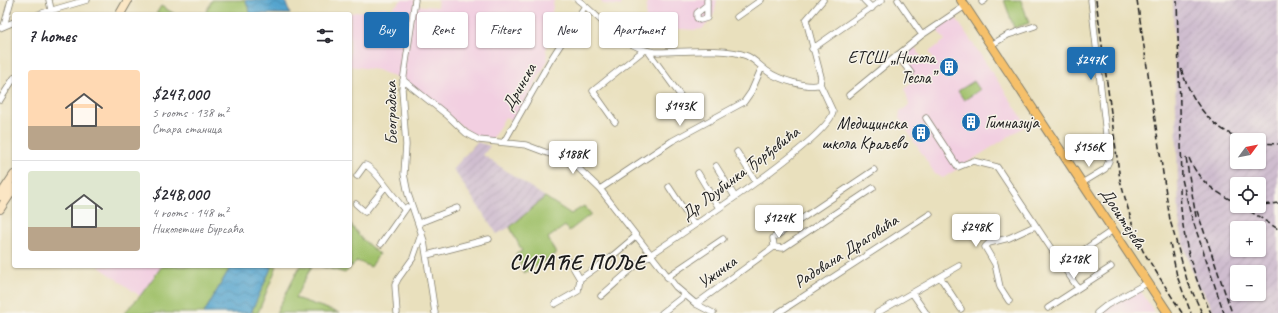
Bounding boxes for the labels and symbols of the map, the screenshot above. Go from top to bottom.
place label: ЕТСШ „Никола Тесла” [848,47,939,88]
pin: $247K [1063,47,1119,81]
building icon: ЕТСШ „Никола Тесла” [938,56,960,78]
street label: Дринска [497,59,541,114]
street label: Београдска [380,79,402,145]
pin: $143K [652,93,708,127]
building icon: Гимназија [960,111,982,133]
place label: Гимназија [985,112,1040,133]
place label: Медицинска школа Краљево [821,113,909,154]
street label: Др Љубинка Ђорђевића [677,121,805,225]
building icon: Медицинска школа Краљево [910,122,932,144]
north arrow [1230,133,1266,169]
pin: $156K [1061,134,1117,168]
pin: $188K [545,141,601,175]
street label: Доситејева [1096,184,1151,253]
pin: $124K [751,205,807,239]
street label: Радована Драговића [790,209,903,292]
pin: $248K [948,214,1004,248]
pin: $218K [1046,246,1102,280]
district label: СИЈАЋЕ ПОЉЕ [510,249,648,275]
street label: Ужичка [694,250,741,293]

